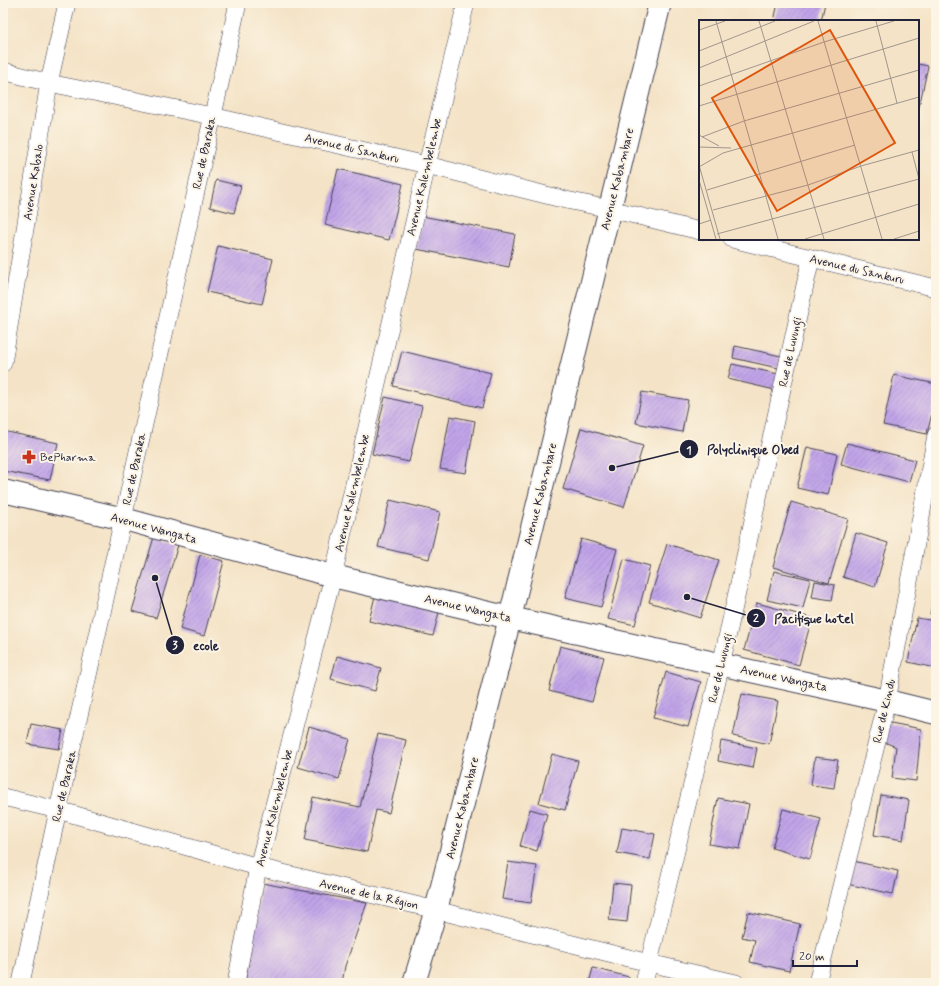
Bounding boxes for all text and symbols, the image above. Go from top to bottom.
inset map [699,20,919,240]
street label: Rue de Baraka [190,115,221,191]
street label: Avenue Kalembelembe [404,116,446,238]
street label: Avenue Kabambare [598,126,638,232]
street label: Avenue du Sankuru [303,130,401,168]
street label: Avenue Kabalo [20,143,48,221]
street label: Avenue du Sankuru [808,251,906,289]
street label: Rue de Luvungi [776,316,807,389]
street label: Rue de Baraka [120,431,151,507]
street label: Avenue Kalembelembe [332,432,374,554]
callout: Polyclinique Obed [679,437,807,462]
street label: Avenue Kabambare [521,441,561,547]
text: Polyclinique Obed [707,442,799,459]
text: 1 [686,443,692,459]
pharmacy icon: BePharma [21,449,37,465]
place label: BePharma [40,450,96,466]
street label: Avenue Wangata [109,510,199,548]
street label: Avenue Wangata [423,591,513,627]
callout: Pacifique hotel [746,606,862,631]
text: 2 [753,611,759,627]
text: Pacifique hotel [774,611,855,628]
street label: Rue de Luvungi [705,632,738,705]
callout: ecole [165,633,227,658]
text: 3 [172,638,178,654]
text: ecole [193,638,219,655]
street label: Avenue Wangata [739,662,829,696]
street label: Rue de Kindu [870,678,900,745]
street label: Rue de Baraka [49,748,81,824]
street label: Avenue Kalembelembe [253,748,297,869]
street label: Avenue Kabambare [443,755,483,861]
street label: Avenue de la Région [318,876,420,914]
scale bar [793,942,857,968]
text: 20 m [799,949,825,965]

